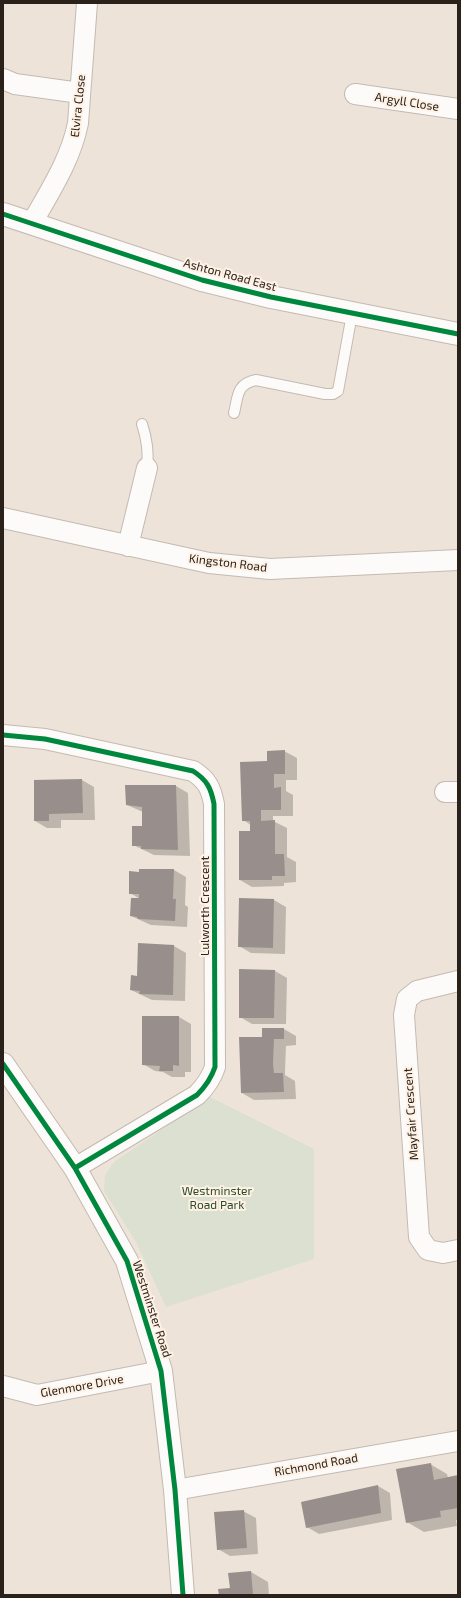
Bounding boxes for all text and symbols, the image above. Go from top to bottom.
street label: Elvira Close [68,74,88,138]
street label: Argyll Close [374,90,440,114]
street label: Ashton Road East [182,256,278,294]
street label: Kingston Road [188,551,268,575]
street label: Lulworth Crescent [198,856,212,956]
street label: Mayfair Crescent [401,1067,421,1161]
park label: Westminster Road Park [182,1184,252,1212]
street label: Westminster Road [130,1259,174,1359]
street label: Glenmore Drive [39,1372,125,1400]
street label: Richmond Road [273,1451,359,1479]

